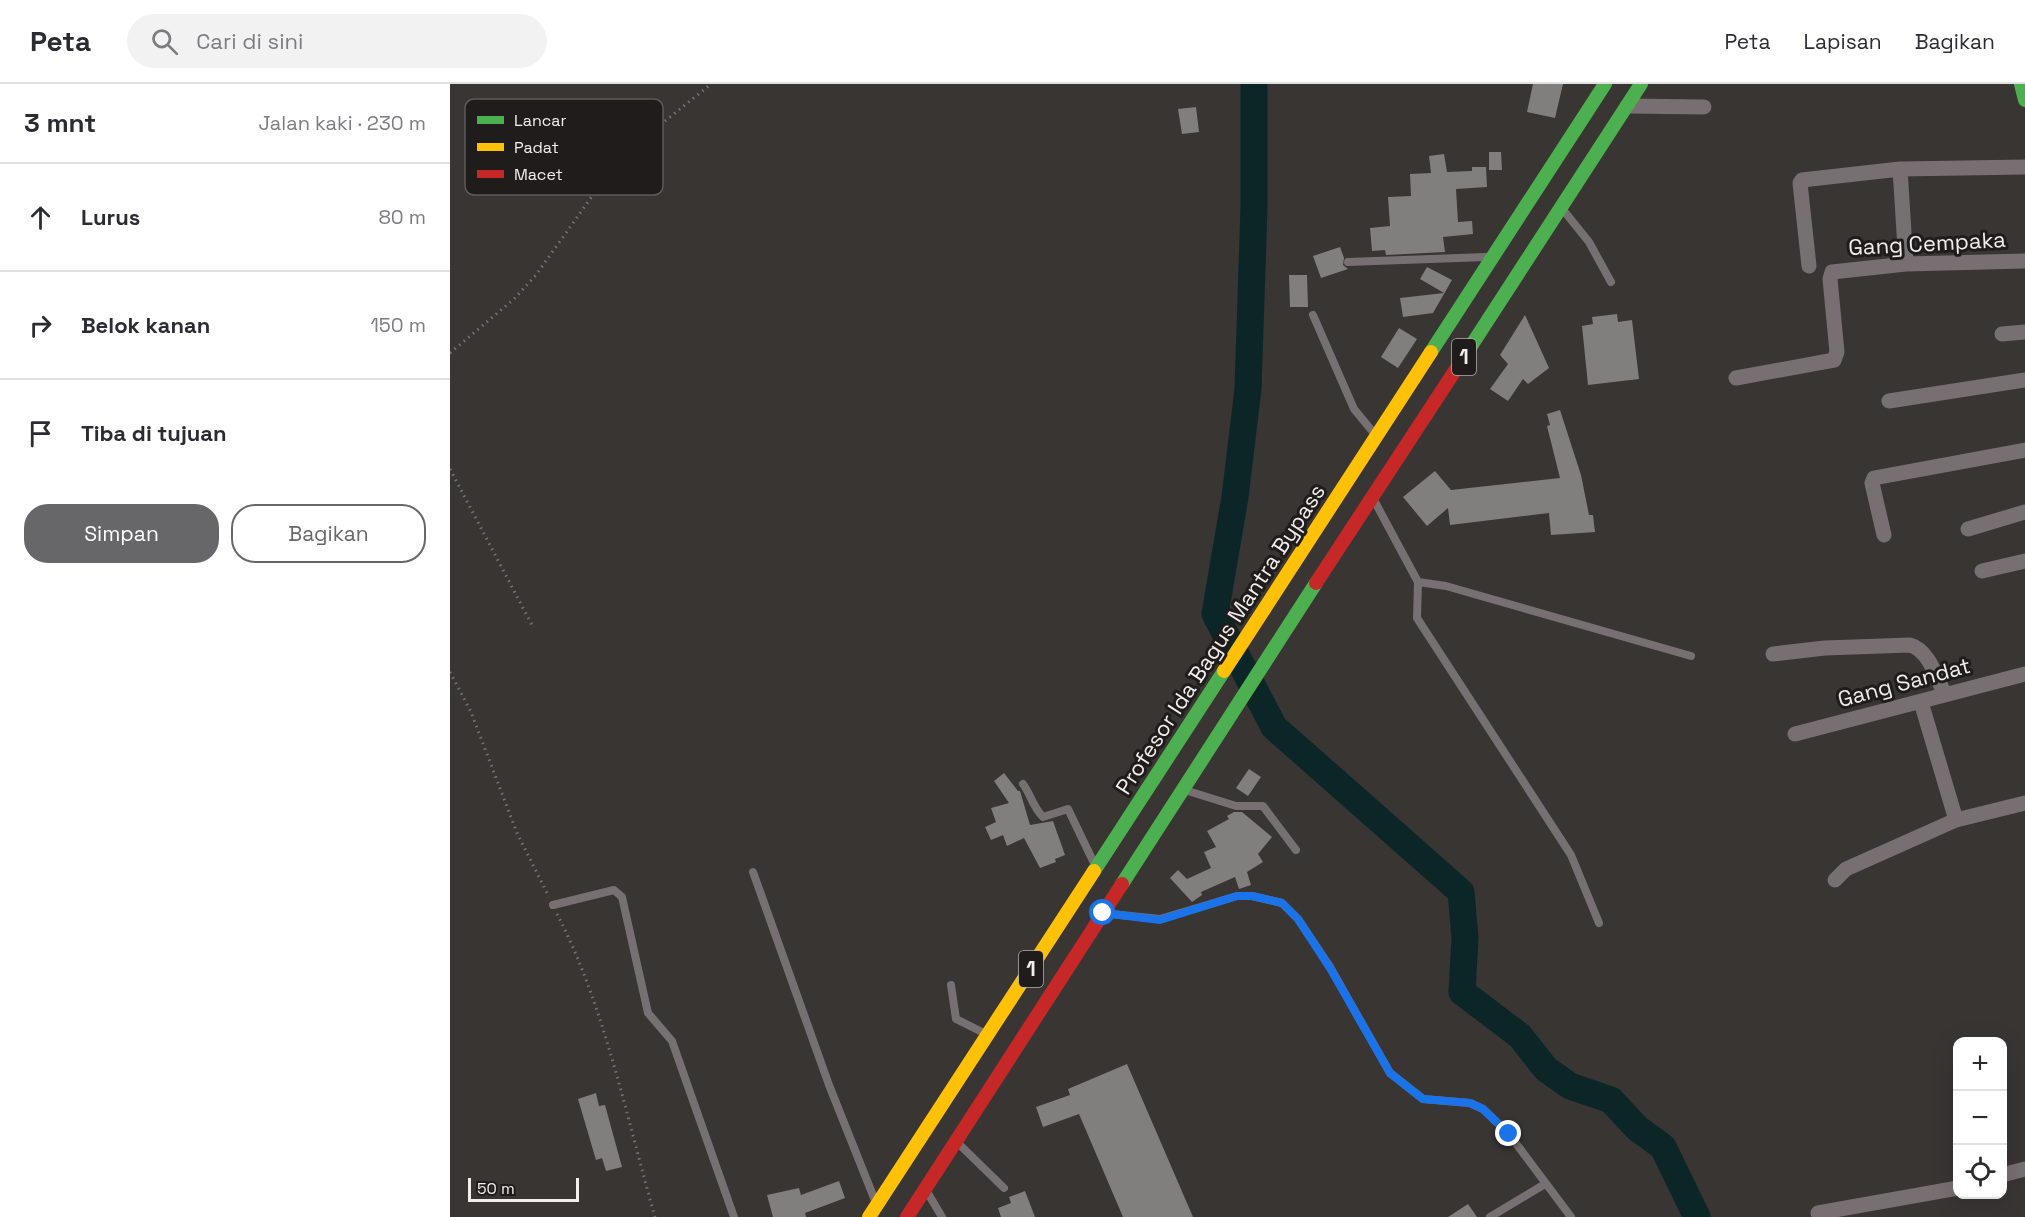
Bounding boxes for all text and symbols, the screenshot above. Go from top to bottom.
search box [127,14,547,68]
text: Peta [30,23,91,59]
icon: search [148,25,181,58]
text: Cari di sini [196,27,303,55]
text: Peta [1725,28,1771,55]
text: Lapisan [1804,28,1882,55]
text: Bagikan [1915,28,1995,55]
legend [465,99,663,195]
text: 3 mnt [24,106,96,140]
text: Jalan kaki · 230 m [258,110,426,136]
text: Lancar [514,110,567,131]
text: Padat [514,137,559,158]
text: Macet [514,164,563,185]
icon: ahead [24,201,57,234]
text: Lurus [81,203,140,231]
text: 80 m [378,204,426,230]
street label: Gang Cempaka [1848,225,2007,261]
icon: right [24,309,57,342]
text: Belok kanan [81,311,210,339]
text: 150 m [371,312,426,338]
road number: 1 [1452,339,1476,375]
icon: arrive [24,417,57,450]
text: Tiba di tujuan [81,419,227,447]
street label: Profesor Ida Bagus Mantra Bypass [1109,479,1331,799]
button: Simpan [24,504,219,563]
button: Bagikan [231,504,426,563]
street label: Gang Sandat [1835,651,1973,713]
route start [1089,899,1115,925]
road number: 1 [1019,951,1043,987]
map controls [1953,1037,2007,1199]
button: + [1953,1037,2007,1091]
button: − [1953,1091,2007,1145]
route end [1495,1120,1521,1146]
button: locate [1953,1145,2007,1199]
scale bar [468,1175,579,1202]
text: 50 m [477,1178,515,1199]

